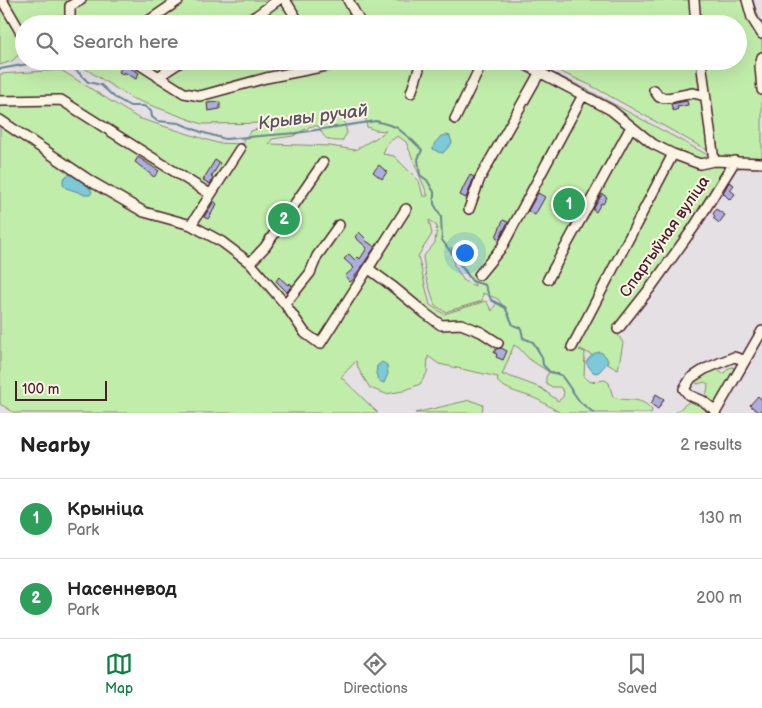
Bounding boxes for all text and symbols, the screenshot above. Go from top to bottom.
search box [15,15,747,70]
icon: search [33,29,61,57]
text: Search here [73,31,178,54]
water label: Крывы ручай [257,100,369,134]
street label: Спартыўная вуліца [616,172,714,301]
pin: 1 [553,185,585,223]
pin: 2 [268,200,300,238]
your location [452,240,478,266]
scale bar [15,378,108,401]
text: 100 m [22,381,59,398]
text: Nearby [20,433,90,458]
text: 2 results [680,436,742,455]
text: Крыніца [67,498,143,521]
text: 1 [33,509,39,528]
text: 130 m [699,509,742,528]
text: Park [67,521,99,540]
text: Насенневод [67,578,177,601]
text: 2 [31,589,41,608]
text: 200 m [696,589,742,608]
text: Park [67,601,99,620]
tab: Map [105,650,133,697]
tab: Directions [343,650,408,697]
tab: Saved [618,650,657,697]

